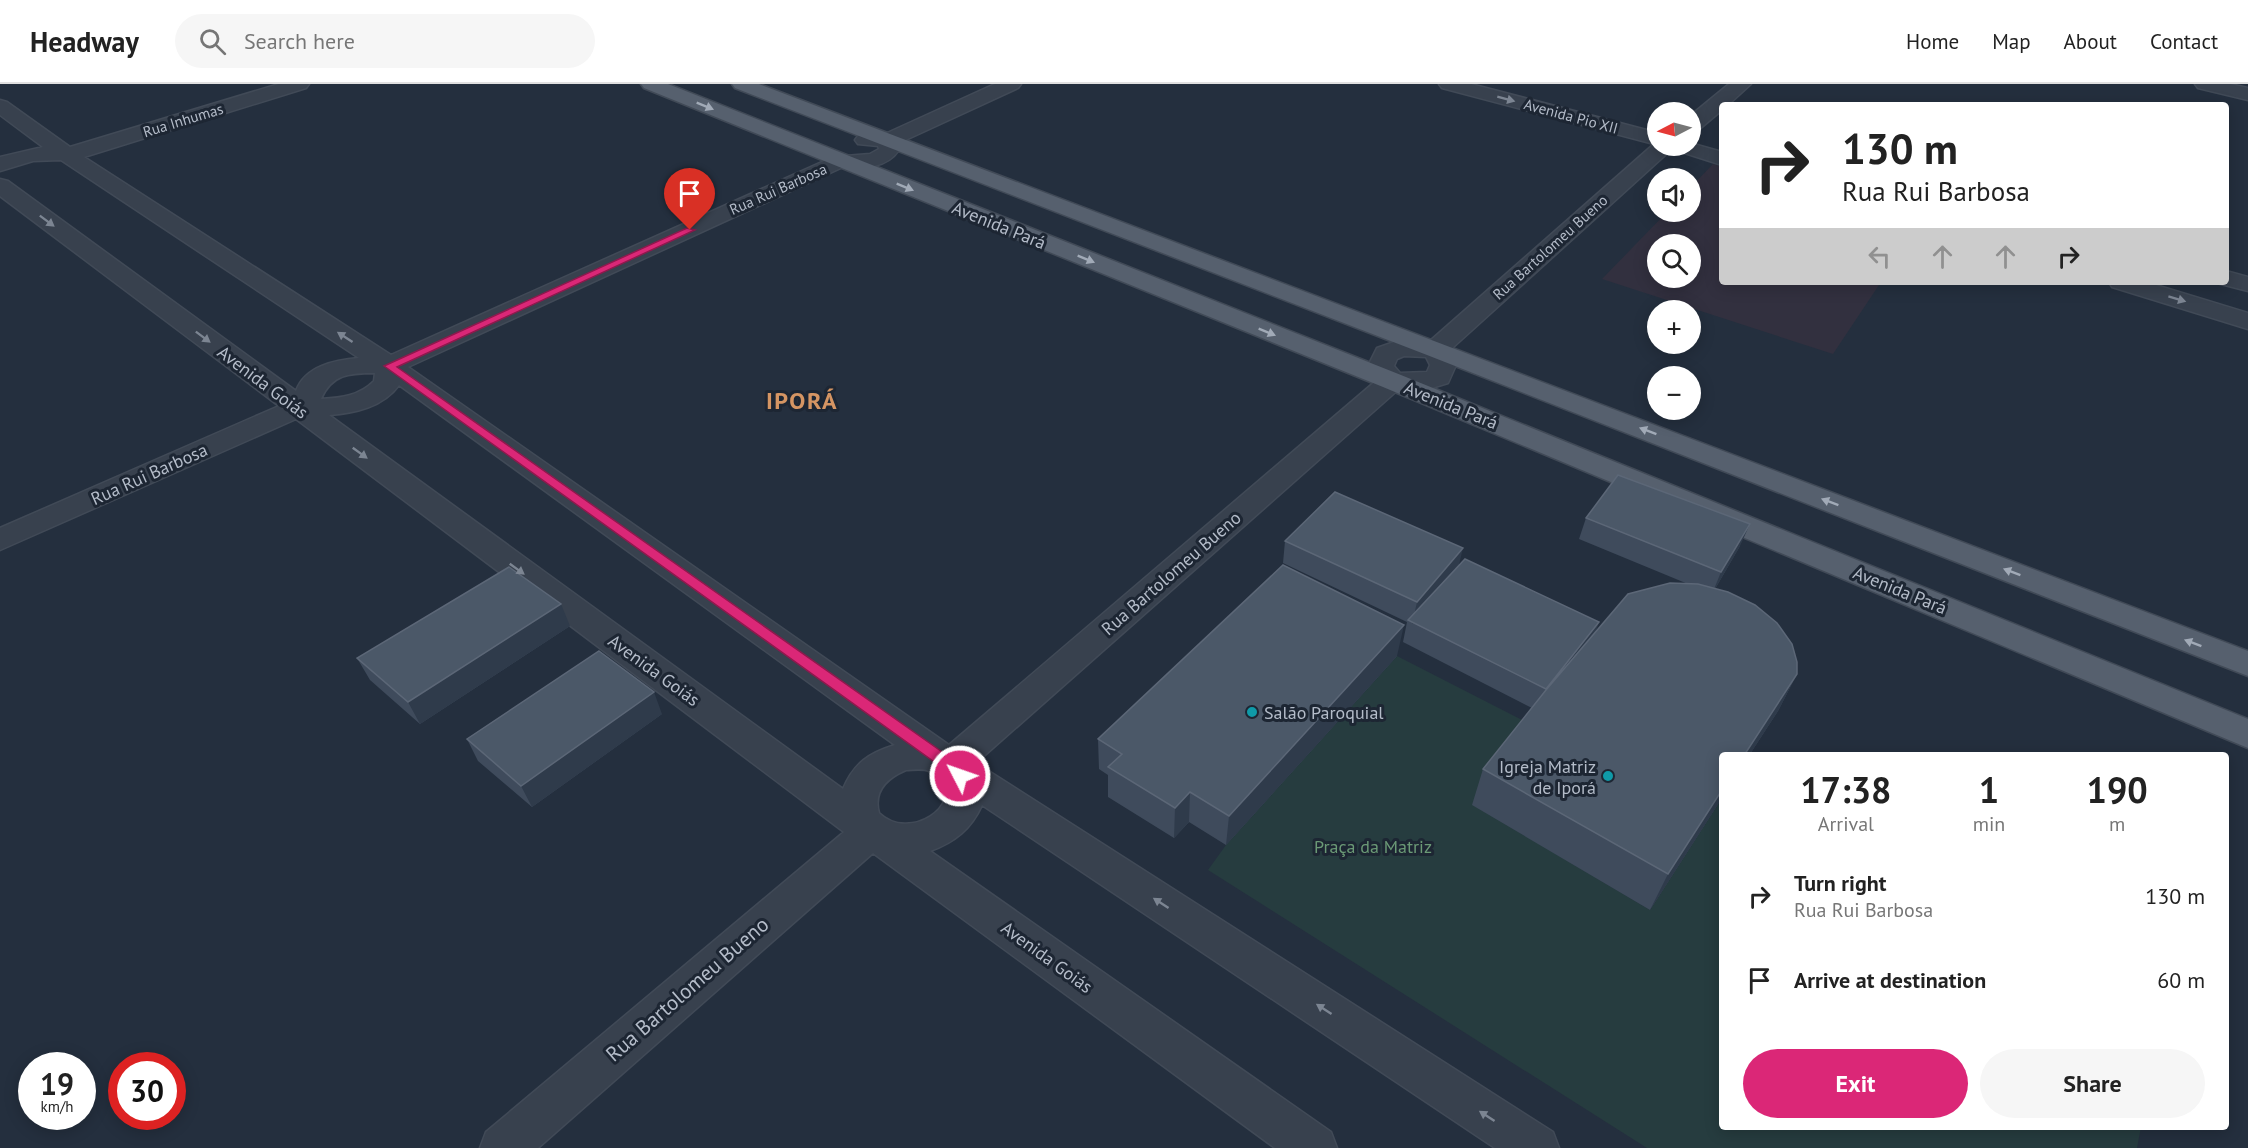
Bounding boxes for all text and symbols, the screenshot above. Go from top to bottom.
search box [175,14,595,68]
text: Headway [30,23,139,60]
icon: search [196,25,229,58]
text: Search here [244,27,355,55]
text: Home [1906,28,1959,55]
text: Map [1992,28,2031,55]
text: About [2064,28,2117,55]
text: Contact [2150,28,2218,55]
street label: Avenida Pio XII [1522,94,1620,138]
one-way arrow [1497,95,1515,104]
street label: Rua Inhumas [140,99,226,141]
one-way arrow [696,101,714,111]
north arrow [1647,102,1701,156]
map controls [1647,102,1701,420]
text: 130 m [1842,121,1958,176]
icon: right [1743,126,1821,204]
street label: Rua Rui Barbosa [726,159,830,219]
pin [664,168,715,230]
button: sound [1647,168,1701,222]
text: Rua Rui Barbosa [1842,174,2030,208]
icon: arrive [673,177,706,210]
one-way arrow [896,183,914,192]
street label: Rua Bartolomeu Bueno [1489,190,1611,304]
street label: Avenida Pará [949,196,1049,254]
one-way arrow [39,214,55,227]
button: search [1647,234,1701,288]
icon: left [1863,240,1896,273]
icon: ahead [1926,240,1959,273]
icon: ahead [1989,240,2022,273]
icon: right [2052,240,2085,273]
one-way arrow [1077,255,1095,264]
one-way arrow [2168,295,2186,304]
button: + [1647,300,1701,354]
one-way arrow [1258,327,1276,337]
one-way arrow [195,331,211,343]
one-way arrow [337,331,353,343]
street label: Avenida Goiás [213,340,313,424]
button: − [1647,366,1701,420]
street label: Avenida Pará [1401,376,1501,434]
district label: IPORÁ [766,385,838,416]
one-way arrow [1639,426,1657,435]
street label: Rua Rui Barbosa [87,438,211,510]
one-way arrow [352,447,368,460]
one-way arrow [1821,496,1839,506]
street label: Rua Bartolomeu Bueno [1096,506,1246,640]
street label: Avenida Pará [1850,561,1950,619]
one-way arrow [508,563,524,575]
one-way arrow [2002,567,2020,577]
street label: Avenida Goiás [604,629,704,711]
one-way arrow [2184,637,2202,647]
place label: Salão Paroquial [1264,701,1384,724]
marker: Salão Paroquial [1245,705,1259,719]
position arrow [928,744,992,808]
place label: Igreja Matriz de Iporá [1499,755,1596,799]
text: 17:38 [1800,766,1892,813]
text: 1 [1979,766,1999,813]
text: 190 [2087,766,2148,813]
marker: Igreja Matriz de Iporá [1601,769,1615,783]
text: Arrival [1818,811,1874,837]
text: min [1973,811,2005,837]
text: m [2109,811,2125,837]
park label: Praça da Matriz [1314,835,1432,858]
text: Turn right [1794,869,1886,897]
icon: right [1743,880,1776,913]
text: 130 m [2145,882,2205,910]
one-way arrow [1152,897,1169,908]
text: Rua Rui Barbosa [1794,897,1933,923]
street label: Rua Bartolomeu Bueno [600,911,774,1067]
street label: Avenida Goiás [997,916,1097,998]
icon: arrive [1743,964,1776,997]
text: Arrive at destination [1794,966,1986,994]
text: 60 m [2157,966,2205,994]
one-way arrow [1316,1004,1332,1015]
button: Exit [1743,1049,1968,1118]
button: Share [1980,1049,2205,1118]
speed limit sign: 30 [108,1052,186,1130]
text: 19 [40,1064,74,1103]
text: km/h [41,1097,73,1116]
one-way arrow [1479,1111,1495,1122]

